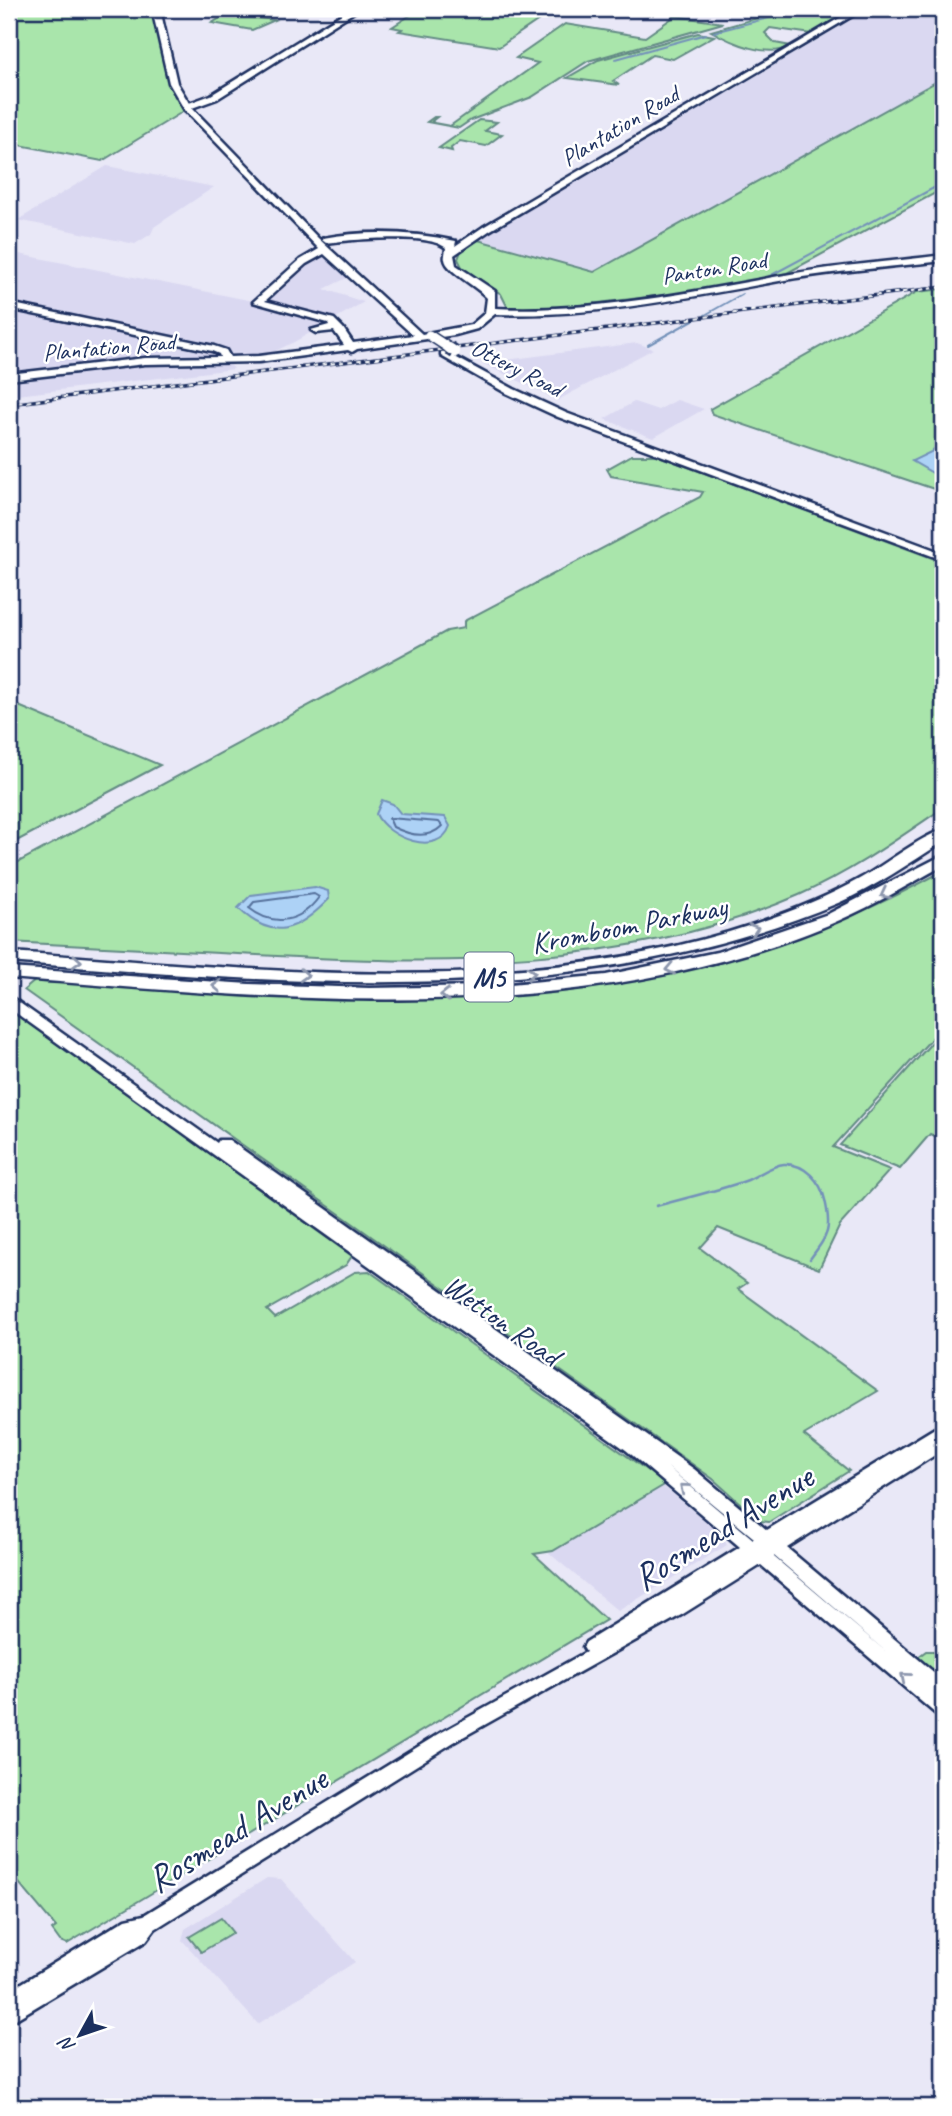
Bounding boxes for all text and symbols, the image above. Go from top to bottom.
street label: Plantation Road [556,77,687,173]
street label: Panton Road [660,244,772,291]
street label: Plantation Road [42,326,180,368]
street label: Ottery Road [466,332,571,405]
one-way arrow [879,886,892,900]
street label: Kromboom Parkway [528,887,732,963]
one-way arrow [747,923,759,937]
one-way arrow [72,953,83,968]
road number: M5 [464,953,514,1002]
one-way arrow [664,960,676,975]
one-way arrow [525,966,537,981]
one-way arrow [299,967,310,982]
one-way arrow [212,979,223,994]
one-way arrow [439,987,449,1003]
street label: Wetton Road [436,1266,571,1376]
street label: Rosmead Avenue [624,1452,823,1601]
one-way arrow [680,1484,693,1496]
one-way arrow [900,1673,913,1686]
street label: Rosmead Avenue [138,1754,337,1903]
north arrow [46,2000,116,2070]
text: N [53,2031,81,2058]

